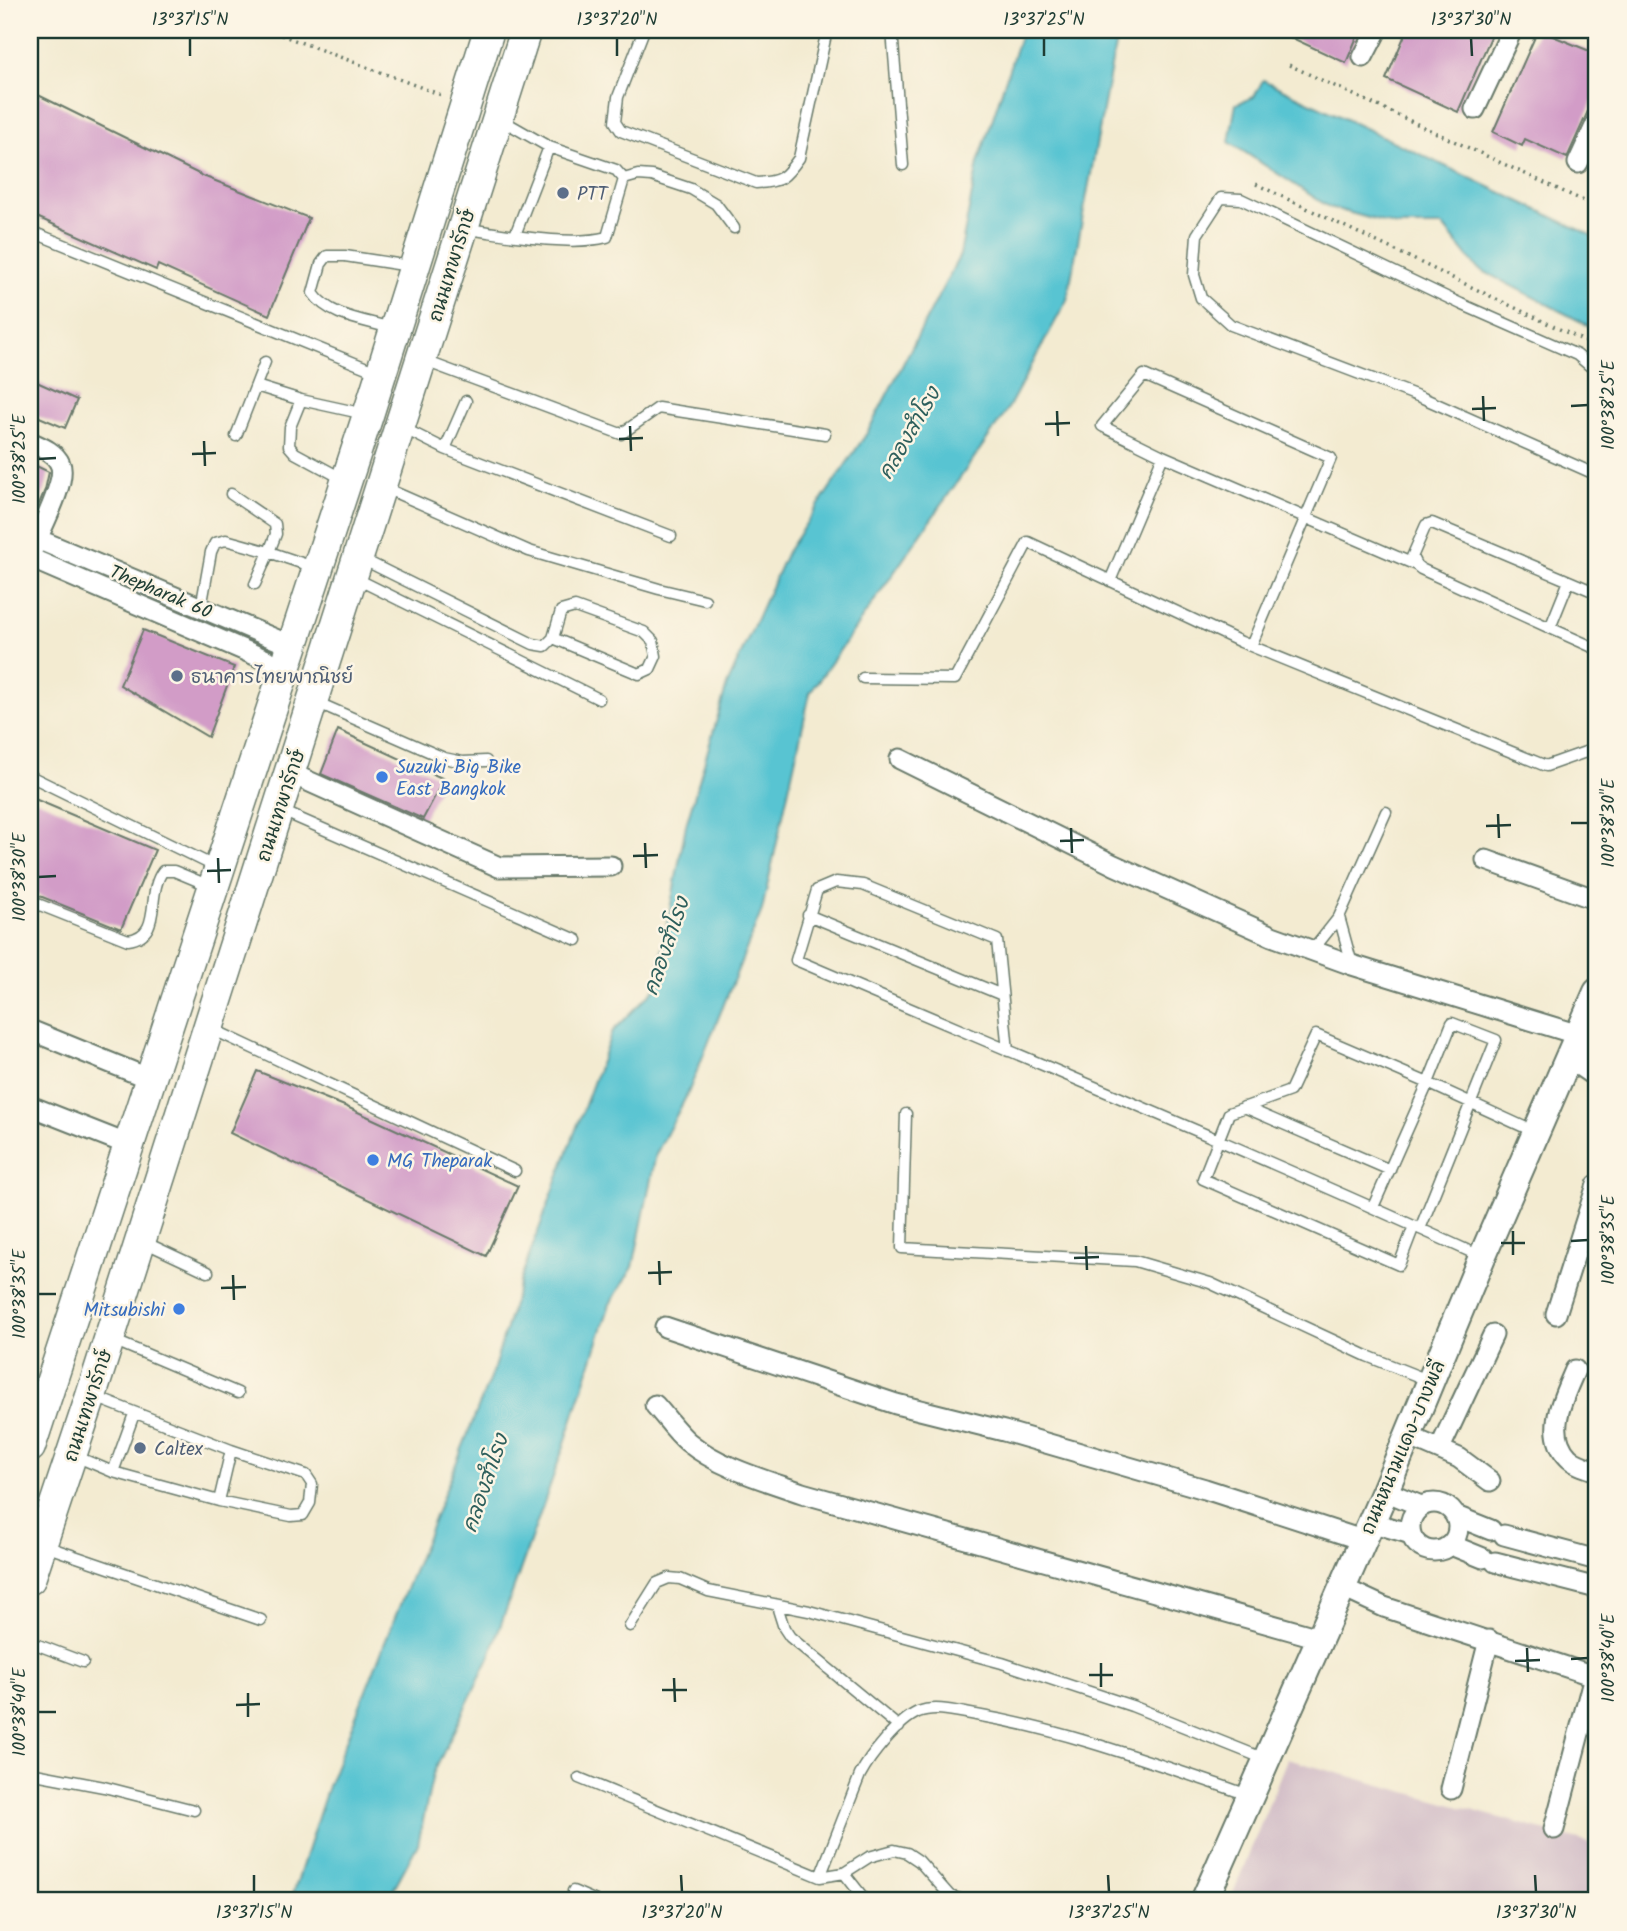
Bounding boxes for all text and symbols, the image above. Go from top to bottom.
text: 13°37'15"N [152,6,228,35]
text: 13°37'20"N [577,6,657,35]
text: 13°37'25"N [1003,6,1085,35]
text: 13°37'30"N [1431,6,1511,35]
place label: PTT [577,180,609,210]
marker: PTT [555,185,571,201]
street label: ถนนเทพารักษ์ [421,204,485,326]
text: 100°38'25"E [1595,359,1624,450]
water label: คลองสำโรง [871,380,951,486]
text: 100°38'25"E [6,413,35,504]
street label: Thepharak 60 [104,558,216,628]
place label: ธนาคารไทยพาณิชย์ [191,663,353,693]
marker: ธนาคารไทยพาณิชย์ [169,668,185,684]
street label: ถนนเทพารักษ์ [250,744,315,866]
place label: Suzuki Big Bike East Bangkok [396,753,522,805]
marker: Suzuki Big Bike East Bangkok [374,769,390,785]
text: 100°38'30"E [1595,778,1624,868]
text: 100°38'30"E [6,832,35,922]
water label: คลองสำโรง [635,891,700,1000]
place label: MG Theparak [387,1147,492,1177]
marker: MG Theparak [365,1152,381,1168]
text: 100°38'35"E [1595,1195,1624,1285]
text: 100°38'35"E [6,1249,35,1339]
place label: Mitsubishi [84,1296,166,1326]
marker: Mitsubishi [171,1301,187,1317]
street label: ถนนเทพารักษ์ [57,1344,122,1466]
street label: ถนนหนามแดง-บางพลี [1354,1356,1454,1540]
water label: คลองสำโรง [454,1428,519,1537]
place label: Caltex [154,1435,204,1465]
marker: Caltex [132,1440,148,1456]
text: 100°38'40"E [1595,1613,1624,1702]
text: 100°38'40"E [6,1667,35,1756]
text: 13°37'15"N [216,1899,292,1928]
text: 13°37'20"N [642,1899,722,1928]
text: 13°37'25"N [1068,1899,1150,1928]
text: 13°37'30"N [1496,1899,1576,1928]

